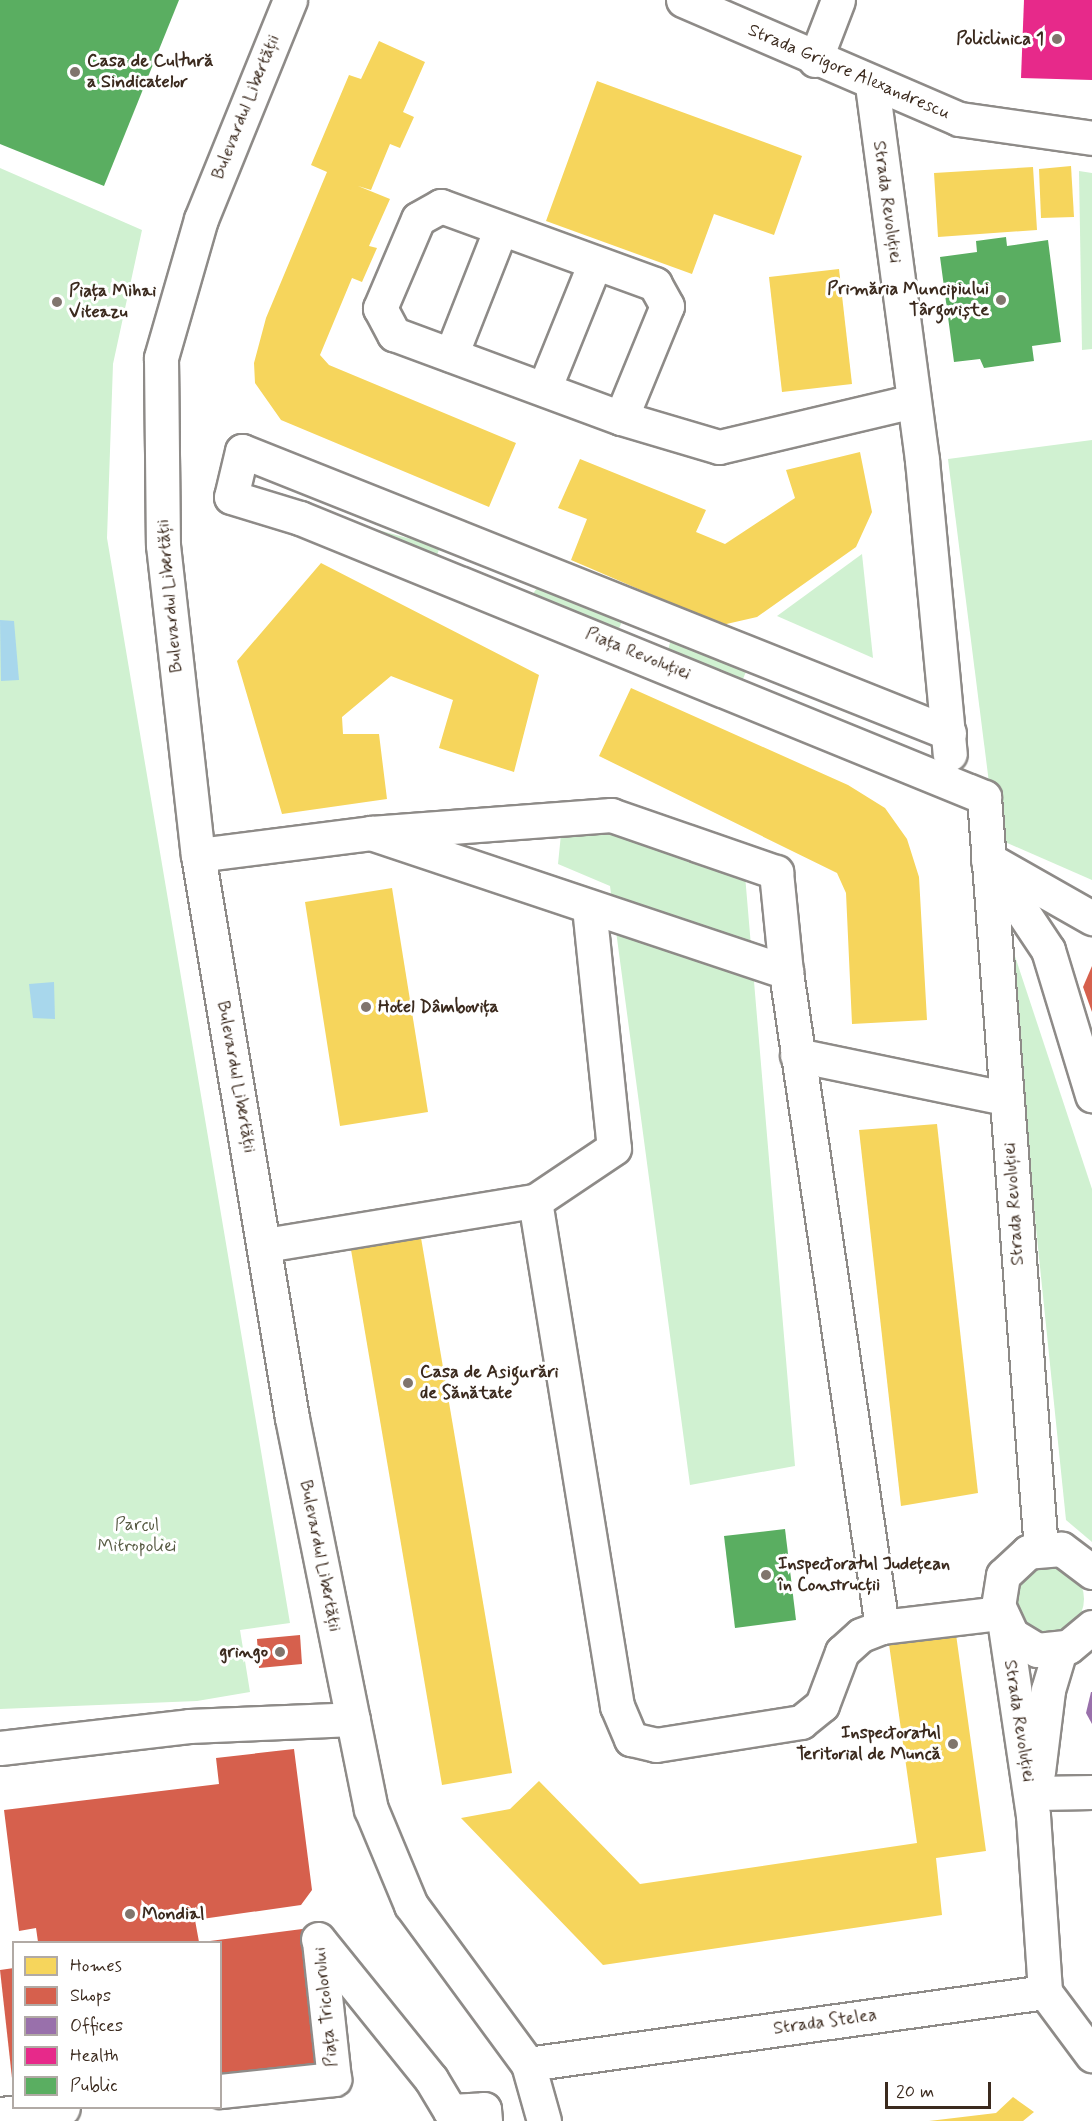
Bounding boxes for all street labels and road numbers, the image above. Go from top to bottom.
street label: Strada Grigore Alexandrescu [745,20,953,124]
street label: Bulevardul Libertății [207,31,285,183]
street label: Strada Revoluției [867,137,907,267]
street label: Bulevardul Libertății [153,518,187,674]
street label: Piața Revoluției [581,623,695,685]
street label: Bulevardul Libertății [212,999,260,1155]
street label: Strada Revoluției [999,1140,1029,1268]
street label: Bulevardul Libertății [295,1478,345,1634]
street label: Strada Revoluției [998,1656,1040,1786]
street label: Piața Tricolorului [309,1947,343,2067]
street label: Strada Stelea [772,2004,878,2040]

